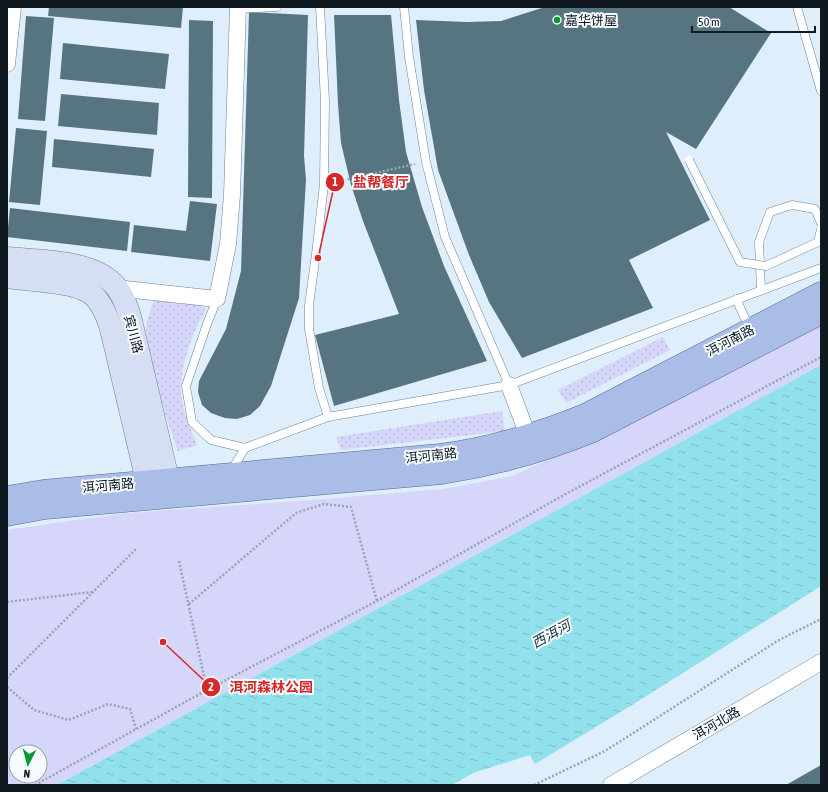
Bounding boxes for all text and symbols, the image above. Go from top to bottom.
scale bar [692,8,815,34]
place label: 嘉华饼屋 [565,13,617,28]
marker: 嘉华饼屋 [552,15,562,25]
text: 50 m [698,15,720,29]
callout: 盐帮餐厅 [325,169,417,195]
text: 盐帮餐厅 [353,174,409,190]
text: 1 [332,175,338,189]
street label: 宾川路 [121,313,146,355]
street label: 洱河南路 [704,322,757,359]
street label: 洱河南路 [404,445,458,466]
street label: 洱河南路 [81,476,135,495]
water label: 西洱河 [529,615,576,651]
callout: 洱河森林公园 [201,674,321,700]
text: 洱河森林公园 [229,679,313,695]
text: 2 [208,680,214,694]
street label: 洱河北路 [690,704,743,743]
north arrow [8,744,48,784]
text: N [23,768,31,780]

